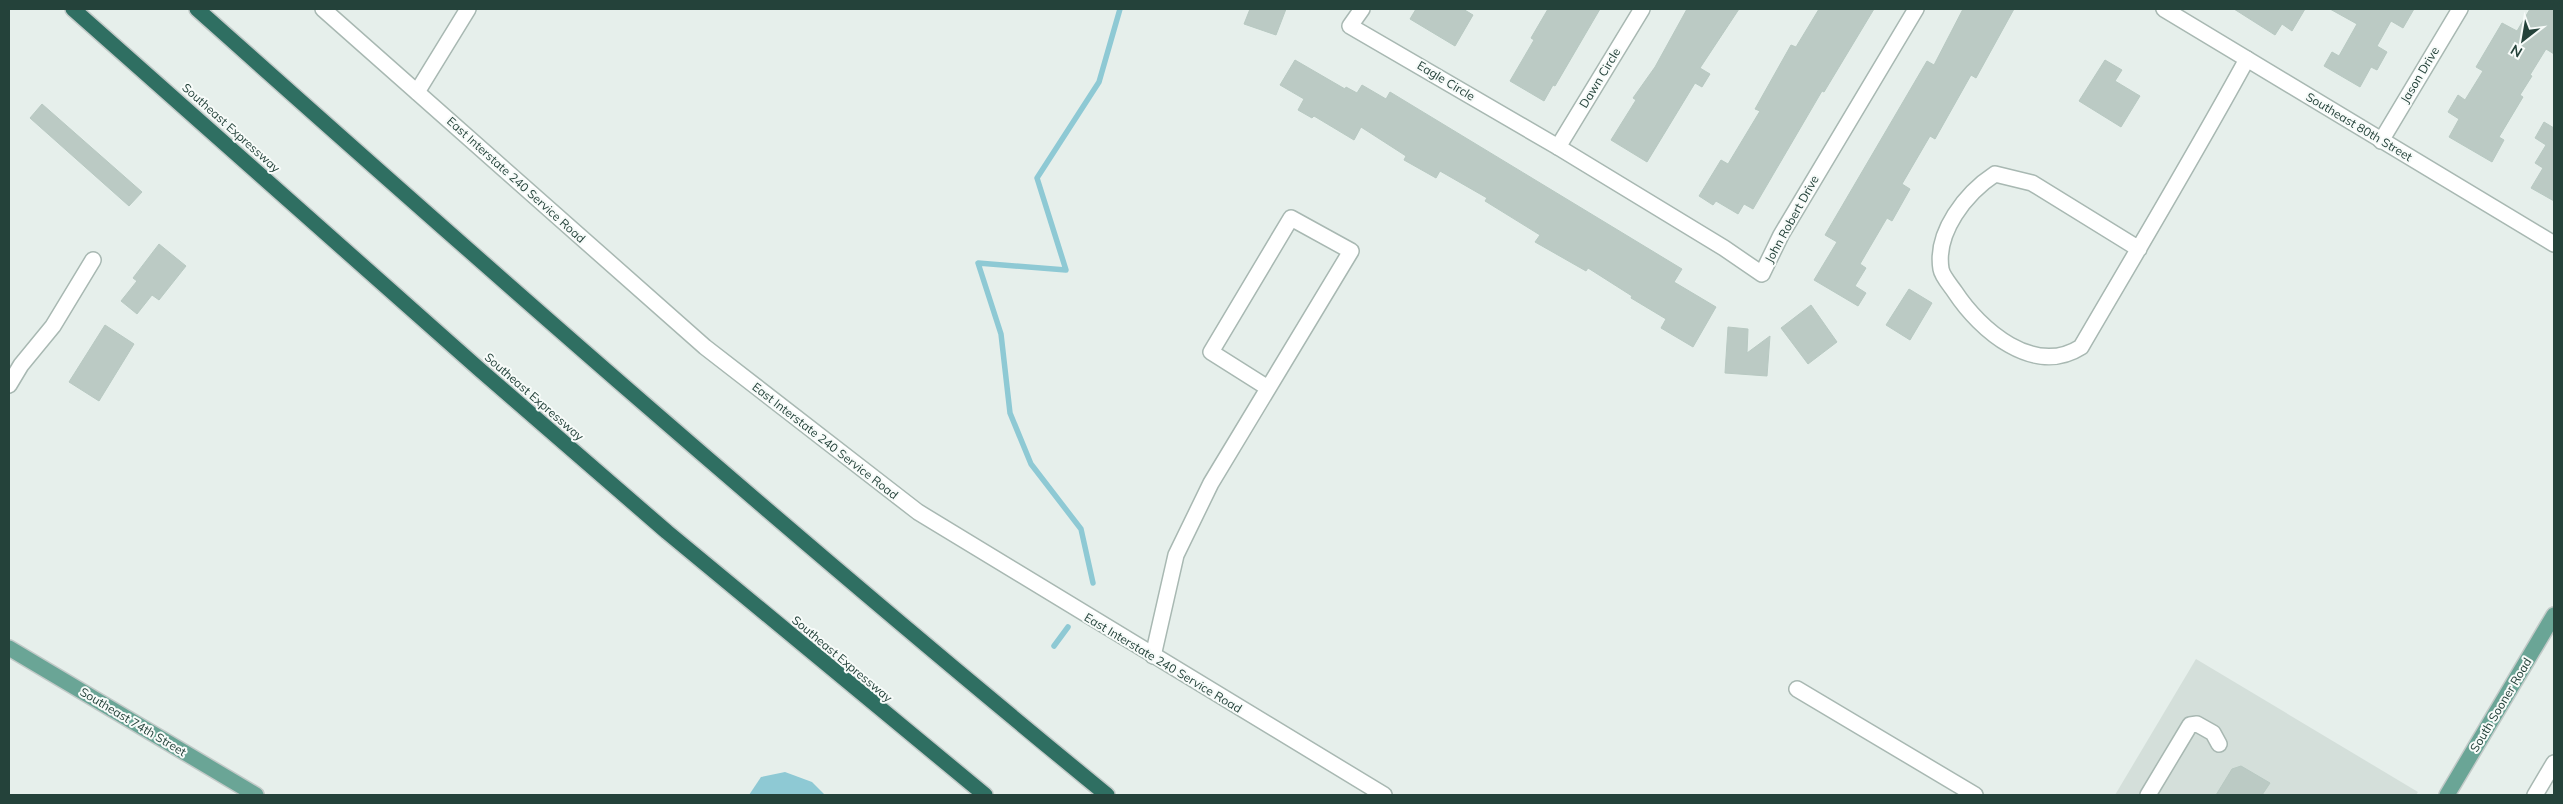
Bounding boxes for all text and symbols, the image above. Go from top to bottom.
north arrow [2498,15,2548,65]
text: N [2507,41,2525,62]
street label: Jason Drive [2397,44,2442,106]
street label: Dawn Circle [1576,45,1623,110]
street label: Eagle Circle [1415,58,1478,104]
street label: Southeast Expressway [179,80,284,176]
street label: Southeast 80th Street [2303,89,2415,164]
street label: East Interstate 240 Service Road [444,113,589,246]
street label: John Robert Drive [1761,172,1822,265]
street label: Southeast Expressway [482,349,587,444]
street label: East Interstate 240 Service Road [749,379,901,502]
street label: East Interstate 240 Service Road [1082,609,1245,716]
street label: Southeast Expressway [789,612,896,705]
street label: South Sooner Road [2467,655,2535,755]
street label: Southeast 74th Street [77,684,189,759]

